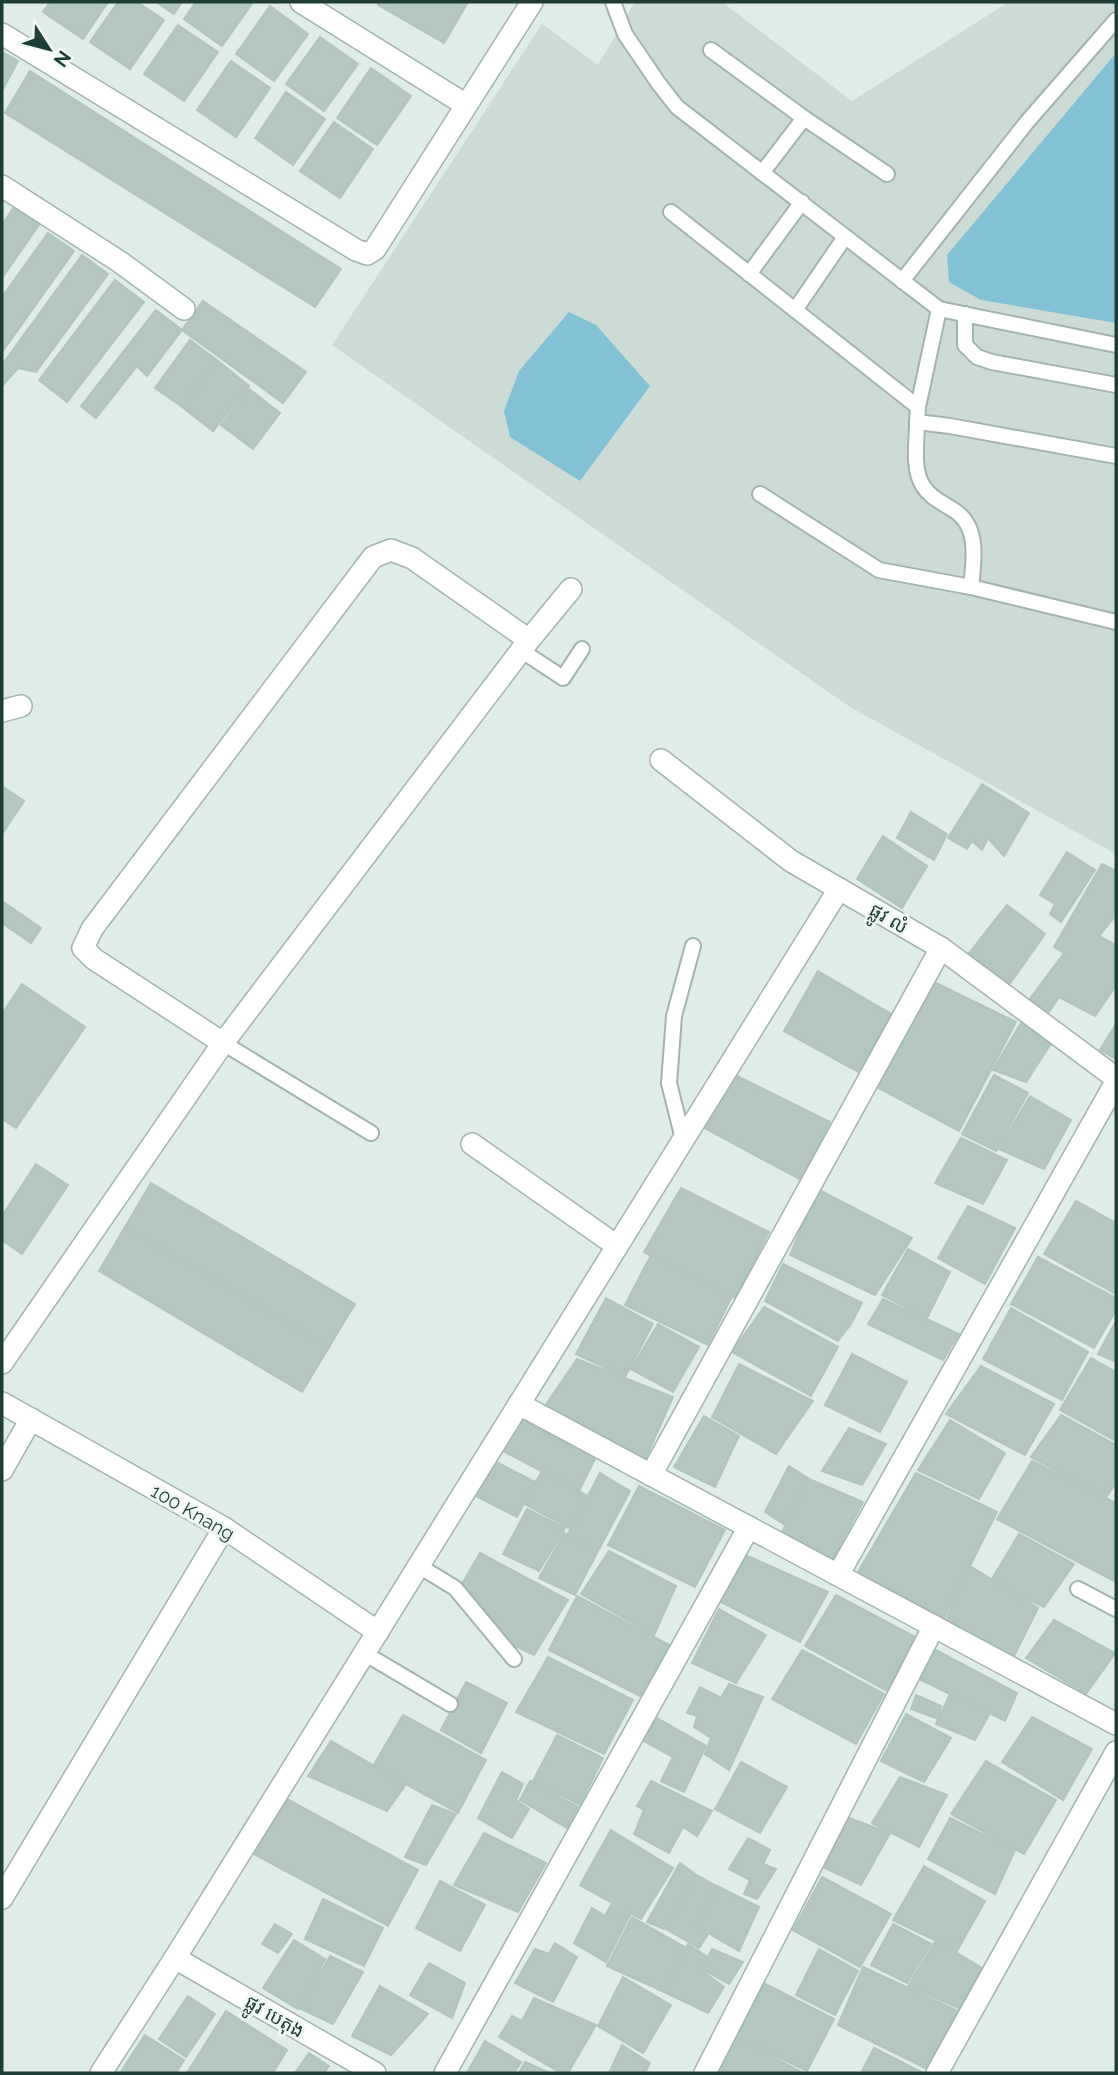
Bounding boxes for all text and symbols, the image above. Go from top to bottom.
north arrow [14,14,84,84]
text: N [50,47,76,71]
street label: ផ្លូវ លំ [863,898,912,943]
street label: 100 Knang [147,1479,239,1545]
street label: ផ្លូវ បេតុង [238,1990,309,2047]

